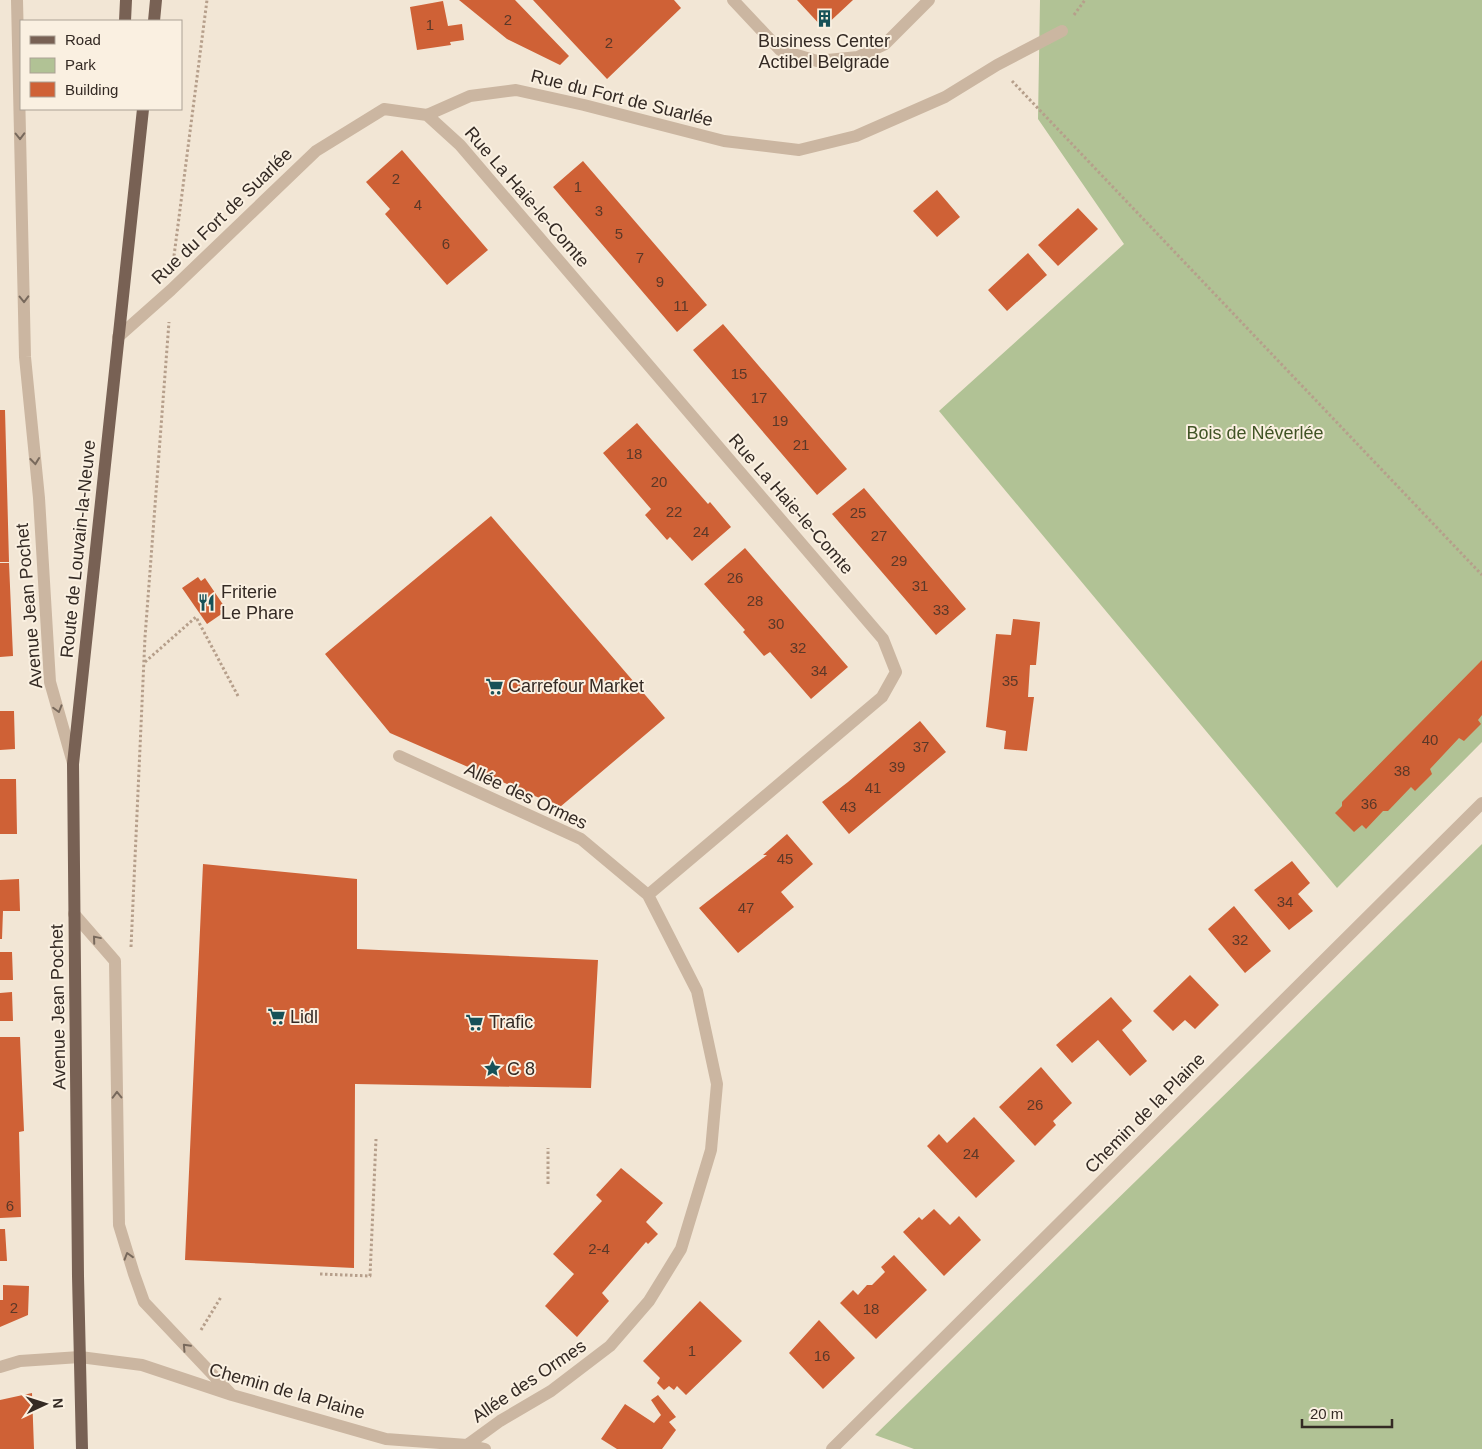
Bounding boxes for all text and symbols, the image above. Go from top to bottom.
building icon: Business Center Actibel Belgrade [814,8,834,28]
house number: 2 [504,11,512,28]
house number: 1 [426,16,434,33]
legend [20,20,182,110]
text: Road [65,31,101,48]
place label: Business Center Actibel Belgrade [758,31,890,72]
house number: 2 [605,34,613,51]
text: Park [65,56,96,73]
street label: Rue du Fort de Suarlée [529,66,715,130]
text: Building [65,81,118,98]
street label: Rue La Haie-le-Comte [461,123,593,271]
one-way arrow [15,132,25,140]
street label: Rue du Fort de Suarlée [148,144,296,288]
house number: 2 [392,170,400,187]
house number: 1 [574,178,582,195]
house number: 4 [414,196,422,213]
house number: 3 [595,202,603,219]
house number: 5 [615,225,623,242]
house number: 6 [442,235,450,252]
house number: 7 [636,249,644,266]
house number: 9 [656,273,664,290]
one-way arrow [18,295,29,303]
house number: 11 [673,297,689,314]
house number: 15 [731,365,747,382]
house number: 17 [751,389,767,406]
house number: 19 [772,412,788,429]
park label: Bois de Néverlée [1186,423,1324,443]
street label: Rue La Haie-le-Comte [725,430,857,578]
house number: 21 [793,436,809,453]
street label: Route de Louvain-la-Neuve [57,439,99,659]
house number: 18 [626,445,642,462]
one-way arrow [29,457,40,465]
house number: 20 [651,473,667,490]
house number: 22 [666,503,682,520]
house number: 25 [850,504,866,521]
street label: Avenue Jean Pochet [12,523,46,689]
house number: 24 [693,523,709,540]
house number: 27 [871,527,887,544]
house number: 29 [891,552,907,569]
house number: 26 [727,569,743,586]
house number: 31 [912,577,928,594]
place label: Friterie Le Phare [221,582,294,623]
restaurant icon: Friterie Le Phare [197,592,217,612]
house number: 28 [747,592,763,609]
house number: 33 [933,601,949,618]
house number: 30 [768,615,784,632]
house number: 32 [790,639,806,656]
house number: 34 [811,662,827,679]
house number: 35 [1002,672,1018,689]
supermarket icon: Carrefour Market [484,676,504,696]
place label: Carrefour Market [508,676,644,696]
one-way arrow [52,704,62,713]
house number: 40 [1422,731,1438,748]
house number: 37 [913,738,929,755]
house number: 39 [889,758,905,775]
street label: Allée des Ormes [461,759,591,833]
house number: 38 [1394,762,1410,779]
house number: 41 [865,779,881,796]
house number: 36 [1361,795,1377,812]
house number: 43 [840,798,856,815]
house number: 45 [777,850,793,867]
house number: 34 [1277,893,1293,910]
house number: 47 [738,899,754,916]
street label: Avenue Jean Pochet [47,924,69,1090]
house number: 32 [1232,931,1248,948]
one-way arrow [92,936,101,945]
supermarket icon: Lidl [266,1007,286,1027]
place label: Lidl [290,1007,318,1027]
supermarket icon: Trafic [465,1012,485,1032]
place label: Trafic [489,1012,533,1032]
street label: Chemin de la Plaine [1081,1049,1209,1177]
place icon: C 8 [483,1059,503,1079]
place label: C 8 [507,1059,535,1079]
one-way arrow [112,1091,122,1098]
house number: 26 [1027,1096,1043,1113]
house number: 24 [963,1145,979,1162]
house number: 6 [6,1197,14,1214]
house number: 2-4 [588,1240,610,1257]
one-way arrow [124,1252,134,1261]
house number: 2 [10,1299,18,1316]
house number: 18 [863,1300,879,1317]
street label: Allée des Ormes [468,1336,590,1426]
house number: 1 [688,1342,696,1359]
one-way arrow [183,1344,192,1353]
house number: 16 [814,1347,830,1364]
street label: Chemin de la Plaine [207,1359,367,1423]
north arrow [20,1379,70,1429]
scale bar [1302,1396,1392,1428]
text: N [50,1397,66,1409]
text: 20 m [1310,1405,1343,1422]

